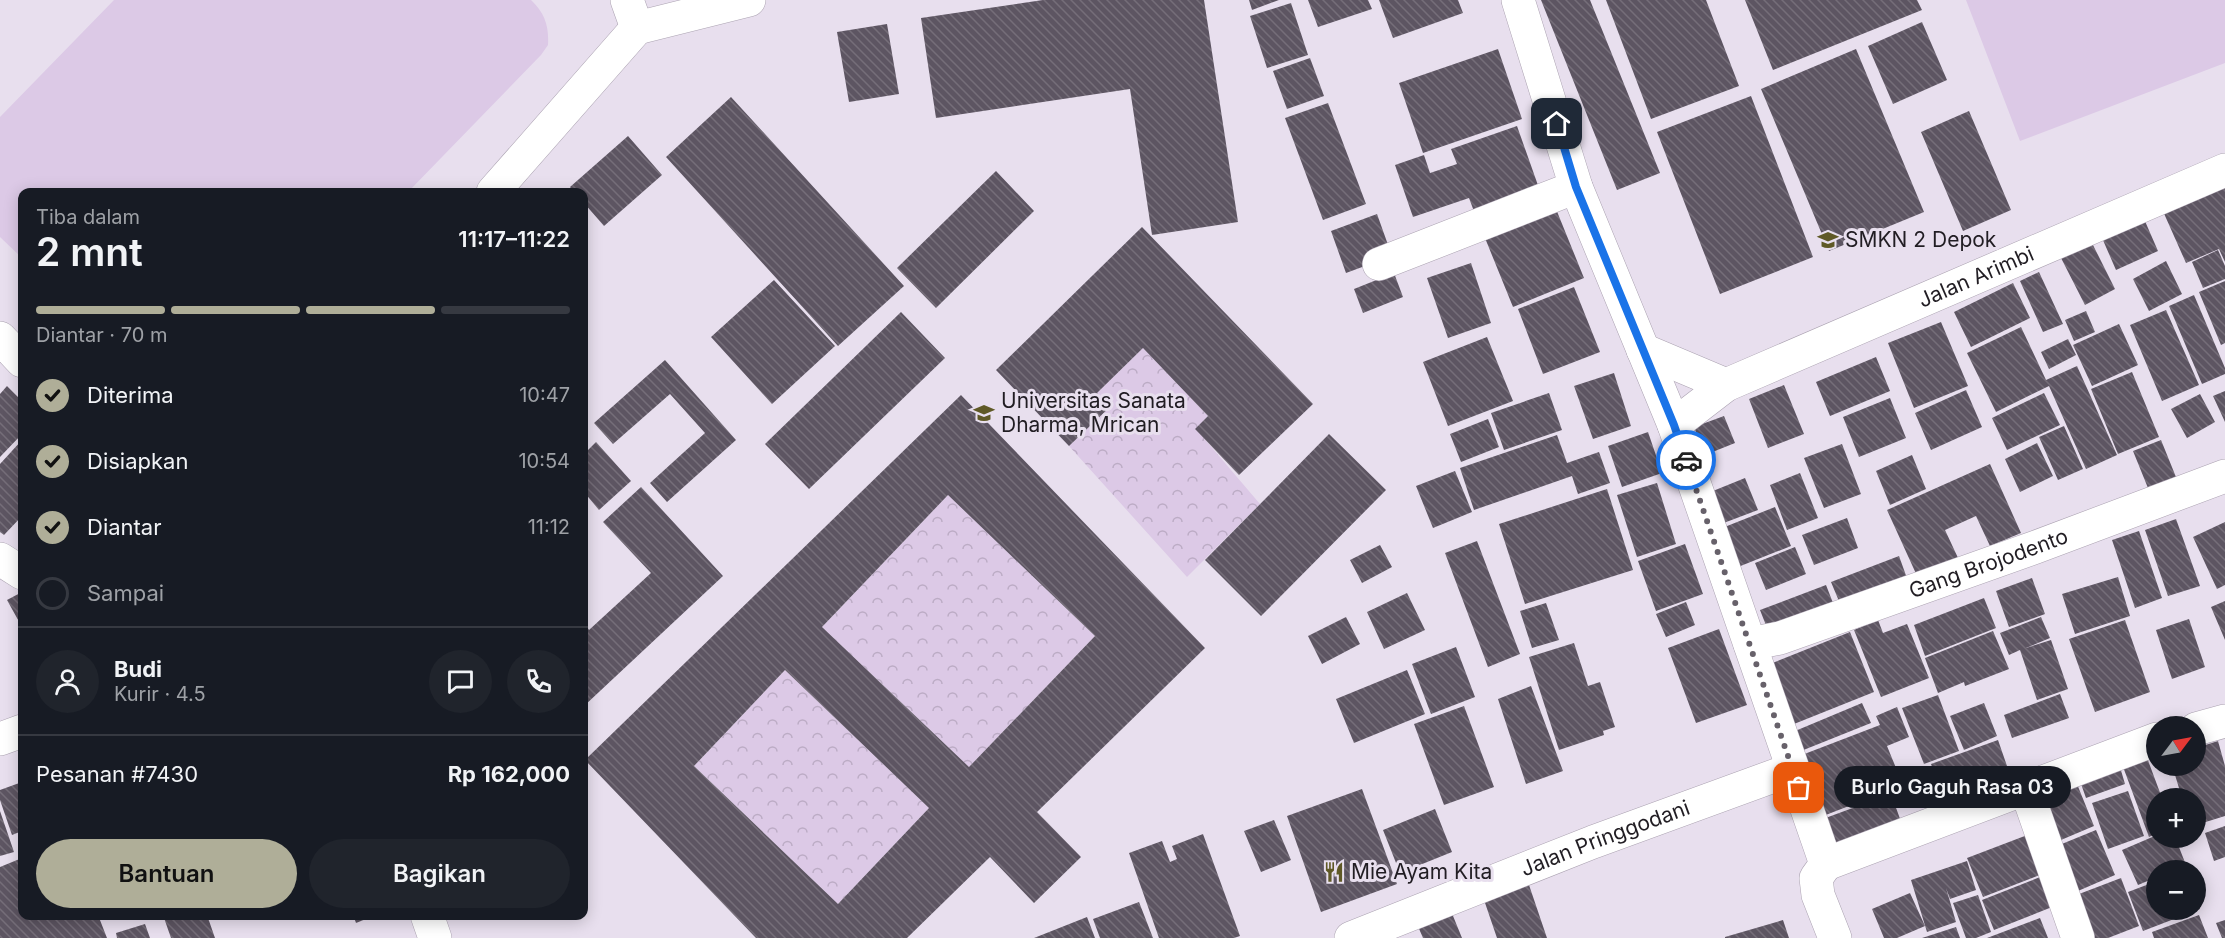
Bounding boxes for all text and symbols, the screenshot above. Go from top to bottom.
pin [1531,98,1582,149]
icon: home [1540,107,1573,140]
text: Tiba dalam [36,205,140,229]
text: 11:17–11:22 [458,226,570,252]
place label: SMKN 2 Depok [1845,227,1997,252]
text: 2 mnt [36,228,143,275]
school or university icon: SMKN 2 Depok [1816,228,1840,252]
street label: Jalan Arimbi [1914,241,2037,313]
text: Diantar · 70 m [36,323,168,347]
icon: check [36,379,69,412]
text: Diterima [87,382,174,408]
text: 10:47 [519,383,570,407]
place label: Universitas Sanata Dharma, Mrican [1001,388,1186,437]
school or university icon: Universitas Sanata Dharma, Mrican [972,401,996,425]
courier [1656,430,1716,490]
icon: car [1670,444,1703,477]
icon: check [36,445,69,478]
text: Disiapkan [87,448,188,474]
text: 10:54 [518,449,570,473]
icon: check [36,511,69,544]
text: Diantar [87,514,162,540]
text: 11:12 [528,515,570,539]
street label: Gang Brojodento [1906,523,2071,603]
text: Sampai [87,580,164,606]
button: person [36,650,99,713]
button: chat [429,650,492,713]
button: phone [507,650,570,713]
text: Budi [114,656,162,682]
text: Kurir · 4.5 [114,682,206,706]
north arrow [2146,716,2206,776]
map controls [2146,716,2206,920]
text: Pesanan #7430 [36,761,198,787]
text: Rp 162,000 [448,761,570,787]
pin [1773,762,1824,813]
callout: Burlo Gaguh Rasa 03 [1835,767,2072,809]
icon: bag [1782,771,1815,804]
text: Burlo Gaguh Rasa 03 [1851,775,2054,799]
button: + [2146,788,2206,848]
street label: Jalan Pringgodani [1517,795,1693,881]
button: Bantuan [36,839,297,908]
button: Bagikan [309,839,570,908]
place label: Mie Ayam Kita [1351,859,1492,884]
restaurant icon: Mie Ayam Kita [1322,860,1346,884]
button: − [2146,860,2206,920]

